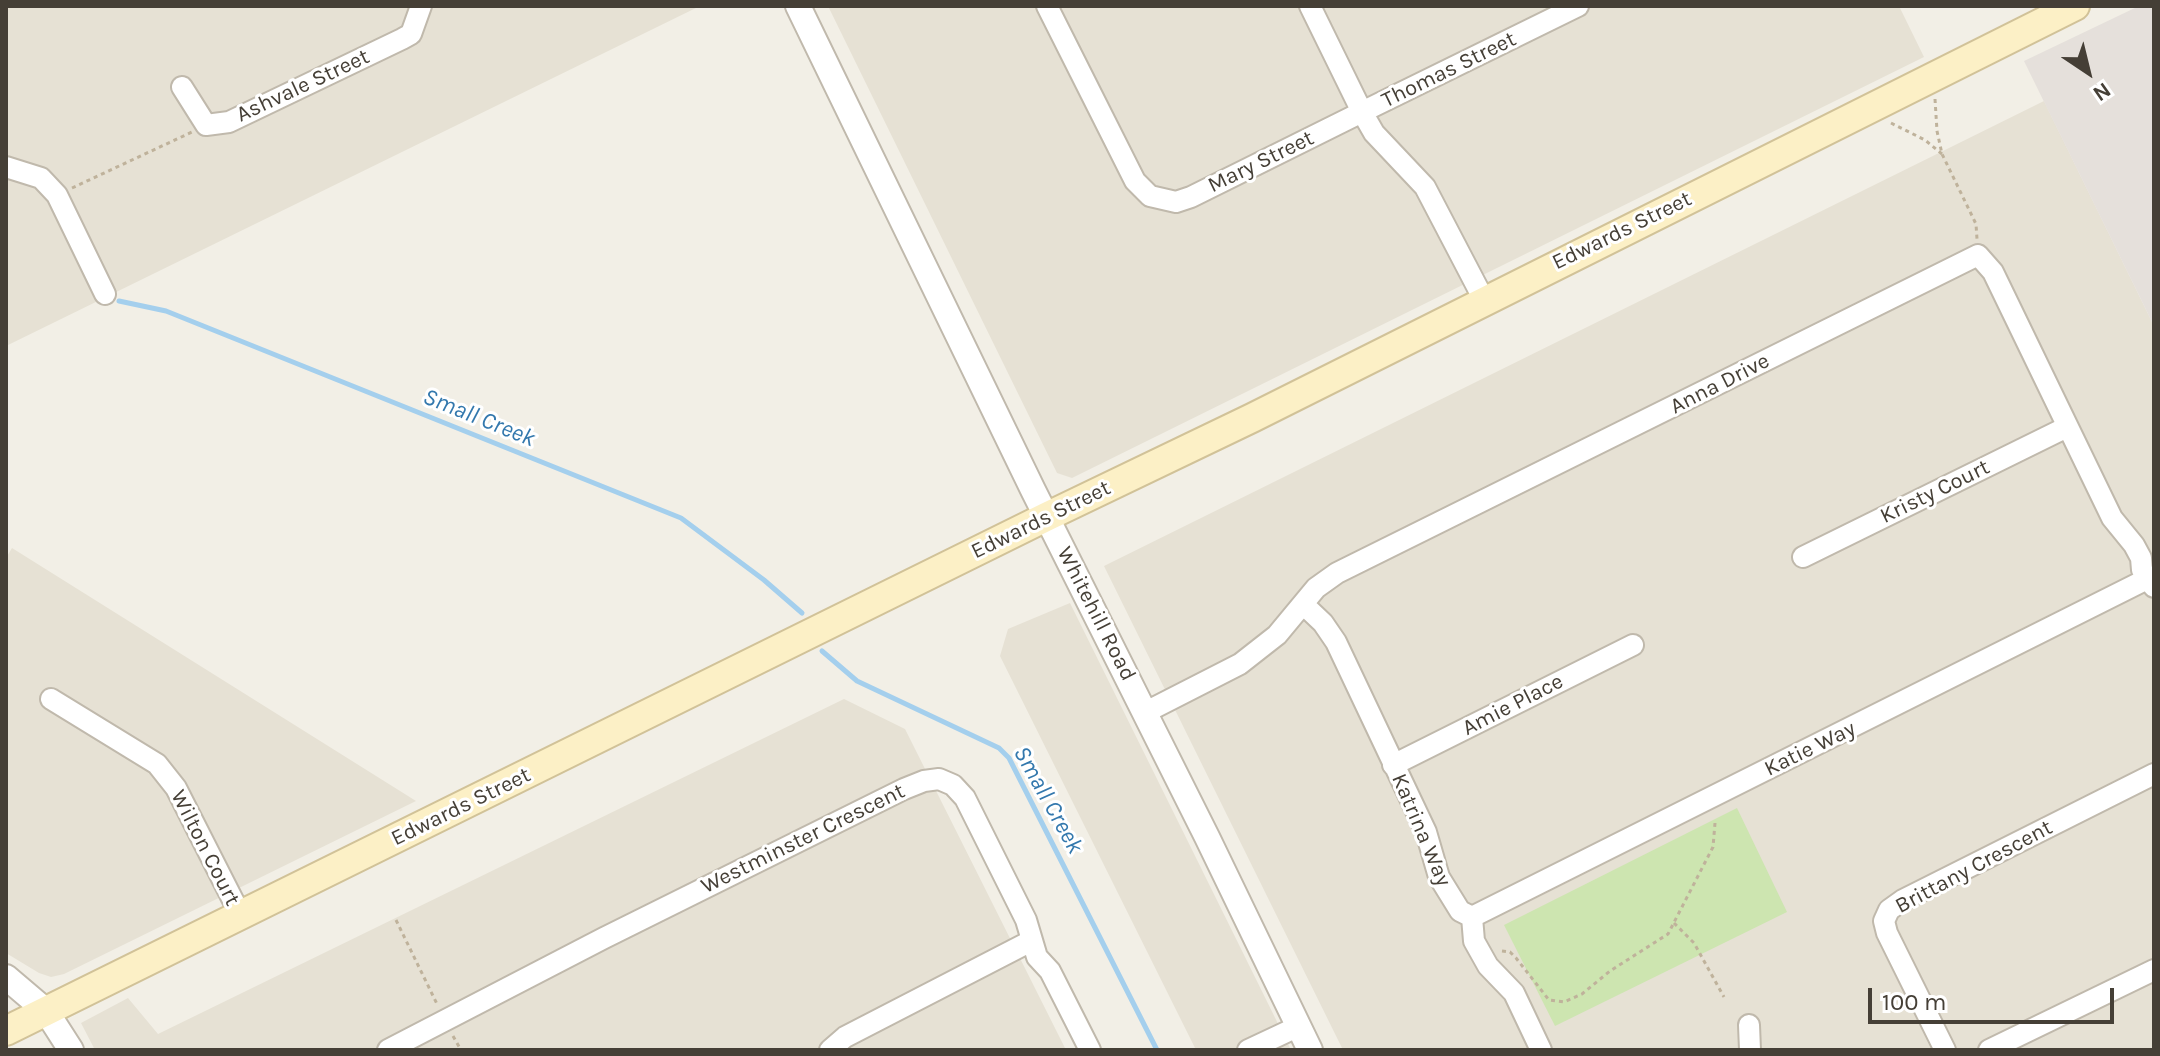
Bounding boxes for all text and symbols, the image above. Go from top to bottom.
street label: Thomas Street [1378,26,1520,114]
north arrow [2048,32,2128,112]
street label: Ashvale Street [232,44,374,128]
text: N [2088,76,2116,107]
street label: Mary Street [1204,125,1318,199]
street label: Edwards Street [1548,186,1696,276]
street label: Anna Drive [1666,348,1774,420]
water label: Small Creek [419,382,539,454]
street label: Kristy Court [1876,454,1994,530]
street label: Edwards Street [967,475,1115,565]
street label: Whitehill Road [1051,542,1141,686]
street label: Amie Place [1458,668,1568,742]
street label: Katie Way [1760,716,1860,782]
water label: Small Creek [1007,741,1089,859]
street label: Edwards Street [387,762,535,852]
street label: Katrina Way [1385,770,1457,890]
street label: Westminster Crescent [697,778,909,900]
street label: Wilton Court [165,786,245,910]
street label: Brittany Crescent [1891,814,2057,920]
scale bar [1872,972,2118,1022]
text: 100 m [1882,988,1947,1016]

